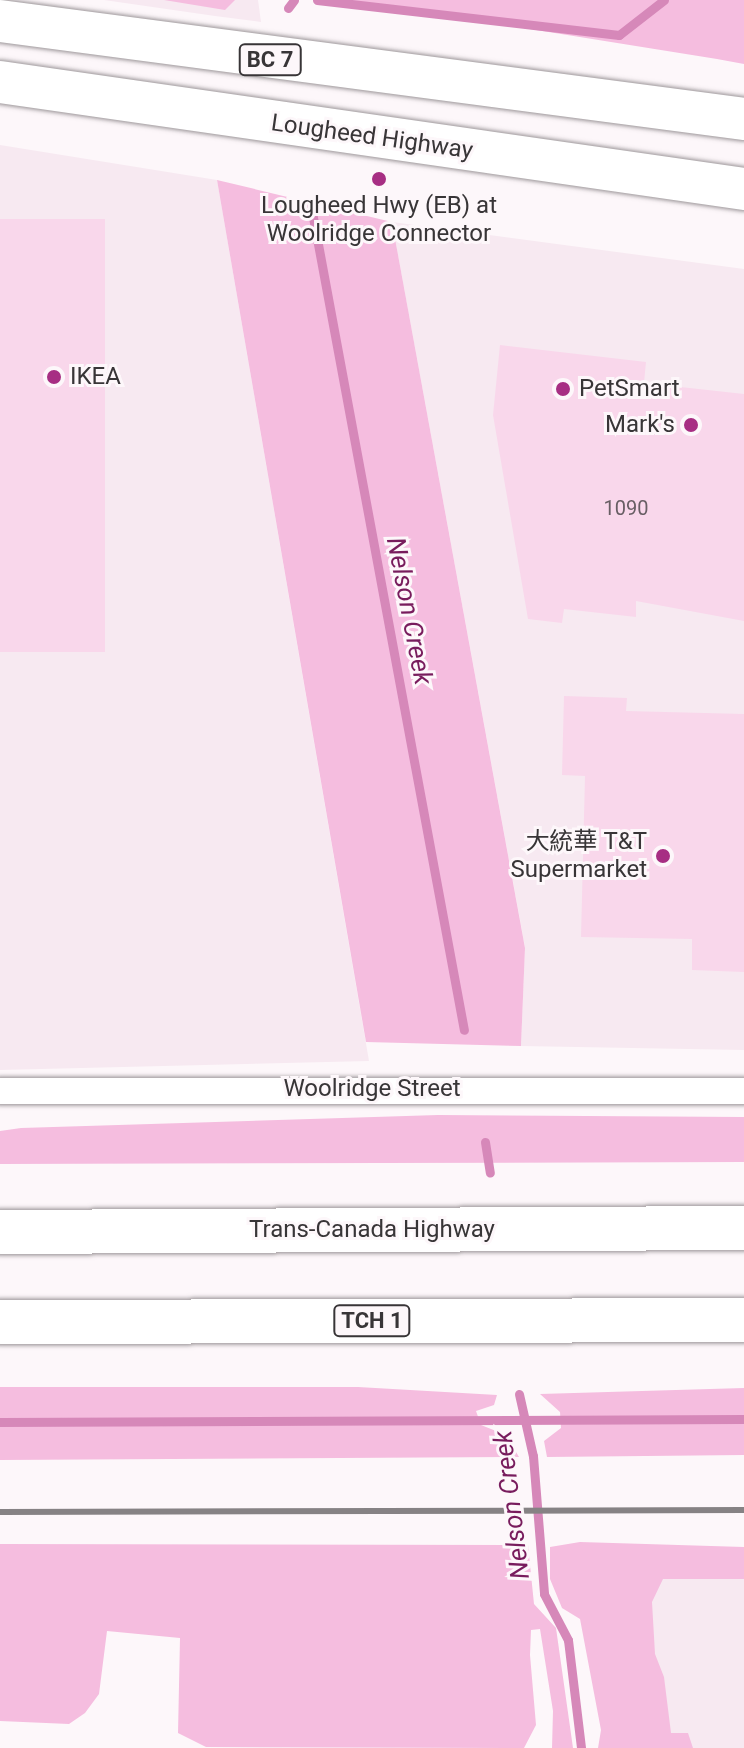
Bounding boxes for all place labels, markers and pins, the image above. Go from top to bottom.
marker: Lougheed Hwy (EB) at Woolridge Connector [370,170,388,188]
place label: Lougheed Hwy (EB) at Woolridge Connector [261,192,497,248]
place label: IKEA [70,363,121,391]
marker: IKEA [45,368,63,386]
place label: PetSmart [579,375,679,403]
marker: PetSmart [554,380,572,398]
place label: Mark's [605,411,675,439]
marker: Mark's [682,416,700,434]
place label: 大統華 T&T Supermarket [510,828,647,884]
marker: 大統華 T&T Supermarket [654,847,672,865]

